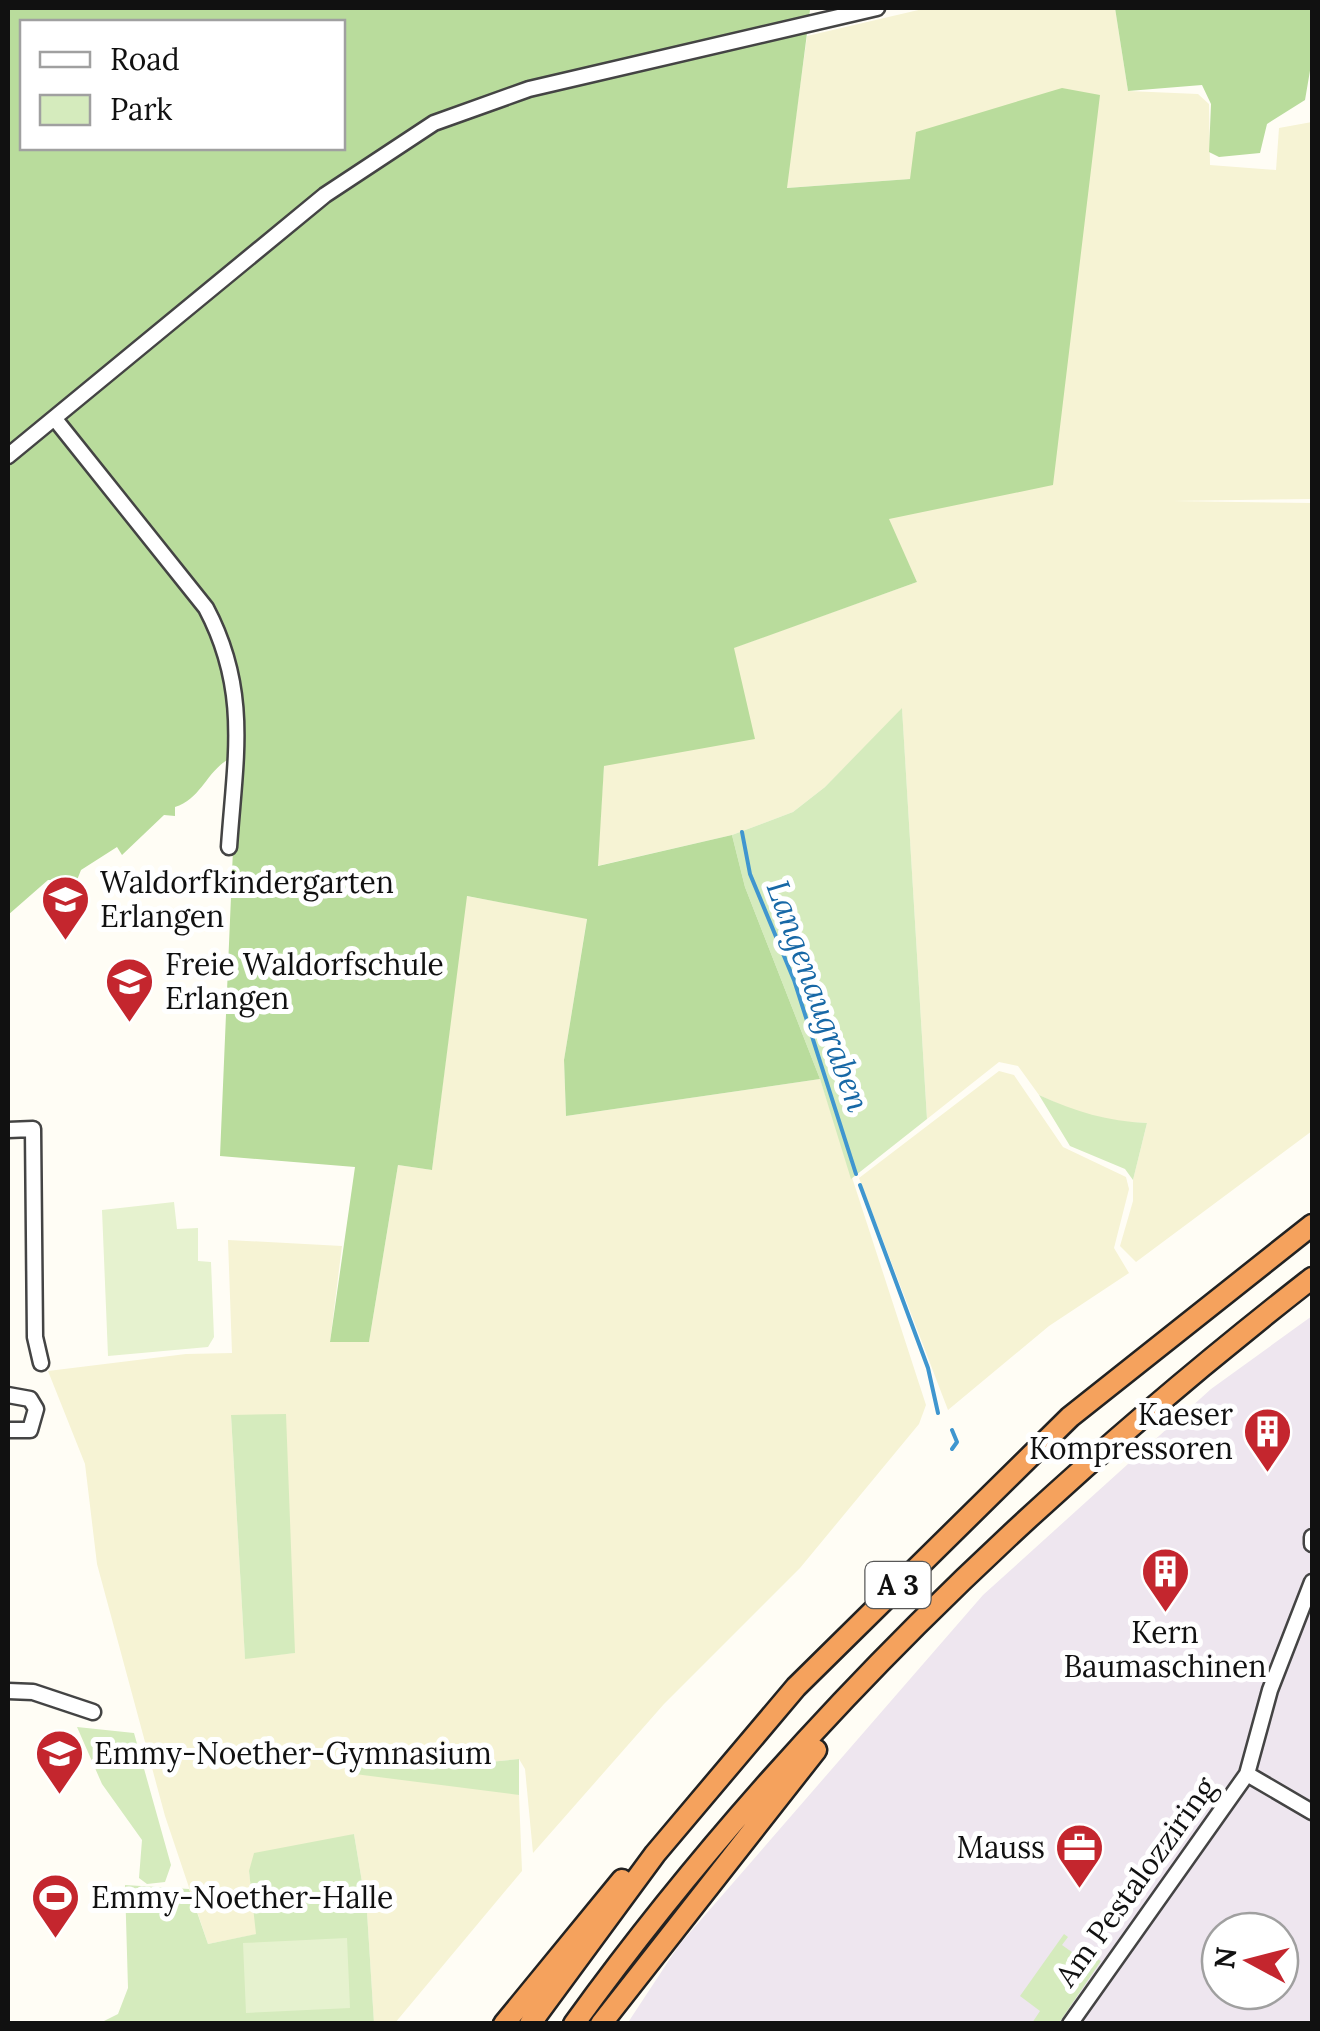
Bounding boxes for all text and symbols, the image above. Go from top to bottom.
legend [20,20,345,150]
text: Road [110,40,180,78]
text: Park [110,90,172,128]
place label: Waldorfkindergarten Erlangen [100,863,394,936]
school or university icon: Waldorfkindergarten Erlangen [39,874,91,942]
water label: Langenaugraben [758,875,879,1117]
place label: Freie Waldorfschule Erlangen [165,945,444,1018]
school or university icon: Freie Waldorfschule Erlangen [104,956,156,1024]
place label: Kaeser Kompressoren [1029,1395,1233,1467]
building icon: Kaeser Kompressoren [1242,1406,1294,1474]
building icon: Kern Baumaschinen [1139,1546,1191,1614]
road number: A 3 [866,1562,930,1608]
place label: Kern Baumaschinen [1063,1613,1267,1685]
school or university icon: Emmy-Noether-Gymnasium [33,1728,85,1796]
place label: Emmy-Noether-Gymnasium [94,1734,492,1773]
street label: Am Pestalozziring [1046,1768,1226,1995]
office icon: Mauss [1054,1822,1106,1890]
place label: Mauss [956,1828,1045,1866]
sports icon: Emmy-Noether-Halle [30,1872,82,1940]
place label: Emmy-Noether-Halle [91,1878,393,1917]
north arrow [1200,1911,1300,2011]
text: N [1206,1945,1244,1971]

